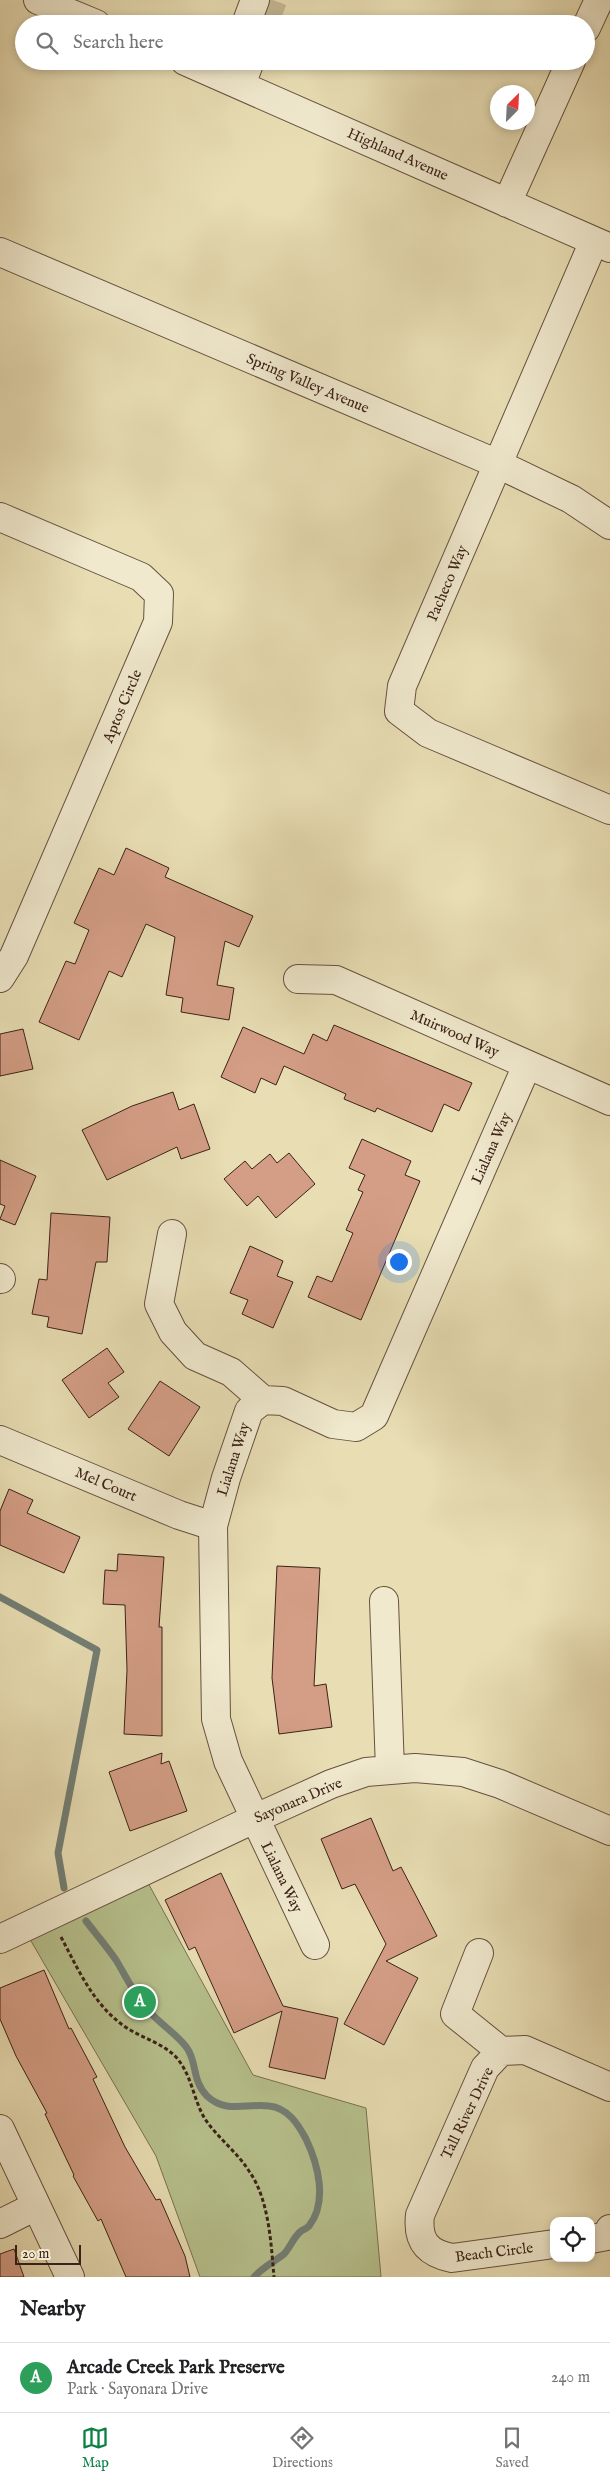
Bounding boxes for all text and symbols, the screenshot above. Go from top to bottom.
search box [15,15,595,70]
icon: search [33,29,61,57]
text: Search here [73,31,164,55]
north arrow [490,85,535,130]
street label: Highland Avenue [344,124,451,185]
street label: Spring Valley Avenue [244,349,372,418]
street label: Pacheco Way [423,542,472,624]
street label: Aptos Circle [98,667,146,747]
street label: Muirwood Way [407,1005,503,1062]
street label: Lialana Way [467,1109,516,1187]
your location [386,1249,412,1275]
street label: Lialana Way [213,1419,255,1499]
street label: Mel Court [72,1463,140,1506]
street label: Sayonara Drive [251,1773,345,1828]
street label: Lialana Way [256,1839,307,1916]
pin: A [124,1983,156,2021]
street label: Tall River Drive [437,2064,498,2162]
map controls [550,2217,595,2262]
button: locate [550,2217,595,2262]
street label: Beach Circle [454,2238,534,2267]
scale bar [15,2242,81,2265]
text: 20 m [22,2245,49,2263]
text: Nearby [20,2296,85,2323]
text: Arcade Creek Park Preserve [67,2356,285,2380]
text: A [31,2368,41,2388]
text: 240 m [551,2368,590,2388]
text: Park · Sayonara Drive [67,2380,208,2400]
tab: Map [81,2424,109,2472]
tab: Directions [272,2424,333,2472]
tab: Saved [496,2424,529,2472]

